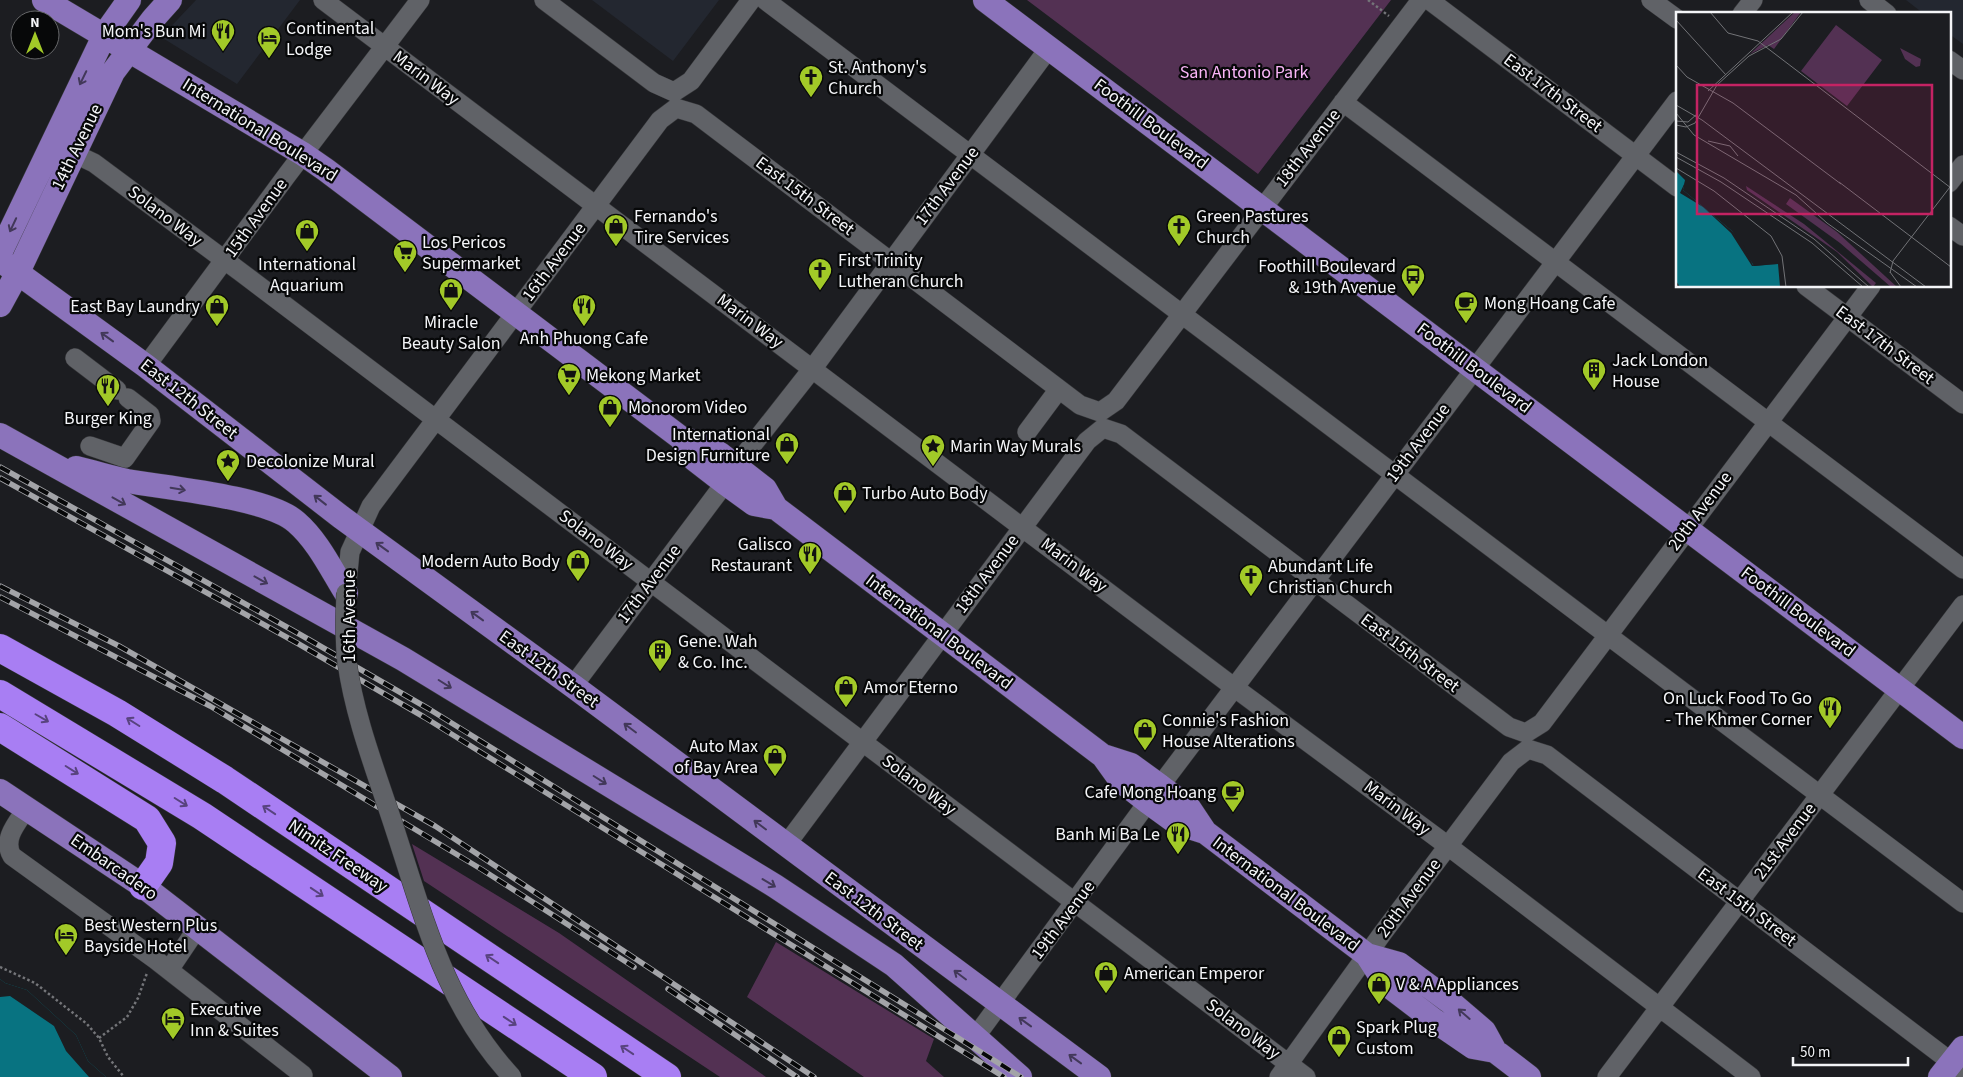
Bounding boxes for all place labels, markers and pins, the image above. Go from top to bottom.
place label: Continental Lodge [286,16,374,62]
restaurant icon: Mom's Bun Mi [210,18,236,52]
place label: Mom's Bun Mi [102,19,206,44]
hotel icon: Continental Lodge [256,25,282,59]
place label: St. Anthony's Church [828,55,927,101]
church icon: St. Anthony's Church [798,64,824,98]
place label: Fernando's Tire Services [634,204,729,250]
place label: Green Pastures Church [1196,204,1309,250]
shop icon: Fernando's Tire Services [603,213,629,247]
church icon: Green Pastures Church [1166,213,1192,247]
shop icon: International Aquarium [294,218,320,252]
place label: Los Pericos Supermarket [422,230,520,276]
supermarket icon: Los Pericos Supermarket [392,239,418,273]
place label: First Trinity Lutheran Church [838,248,963,294]
place label: International Aquarium [258,252,356,298]
place label: Foothill Boulevard & 19th Avenue [1258,254,1396,300]
church icon: First Trinity Lutheran Church [807,257,833,291]
bus stop icon: Foothill Boulevard & 19th Avenue [1400,263,1426,297]
shop icon: Miracle Beauty Salon [438,277,464,311]
cafe icon: Mong Hoang Cafe [1453,290,1479,324]
place label: Mong Hoang Cafe [1484,291,1616,316]
shop icon: East Bay Laundry [204,293,230,327]
restaurant icon: Anh Phuong Cafe [571,293,597,327]
place label: East Bay Laundry [70,294,201,319]
place label: Miracle Beauty Salon [401,310,501,356]
place label: Anh Phuong Cafe [520,326,648,351]
place label: Jack London House [1612,348,1708,394]
building icon: Jack London House [1581,357,1607,391]
supermarket icon: Mekong Market [556,362,582,396]
place label: Mekong Market [586,363,701,388]
restaurant icon: Burger King [95,373,121,407]
shop icon: Monorom Video [597,394,623,428]
place label: Monorom Video [628,395,747,420]
place label: Burger King [64,406,152,431]
place label: International Design Furniture [646,422,770,468]
shop icon: International Design Furniture [774,431,800,465]
place icon: Marin Way Murals [920,433,946,467]
place label: Marin Way Murals [950,434,1081,459]
place icon: Decolonize Mural [215,448,241,482]
place label: Decolonize Mural [246,449,375,474]
shop icon: Turbo Auto Body [832,480,858,514]
place label: Turbo Auto Body [862,481,988,506]
place label: Galisco Restaurant [710,532,792,578]
restaurant icon: Galisco Restaurant [797,541,823,575]
shop icon: Modern Auto Body [565,548,591,582]
place label: Modern Auto Body [421,549,561,574]
place label: Abundant Life Christian Church [1268,554,1393,600]
church icon: Abundant Life Christian Church [1238,563,1264,597]
place label: Gene. Wah & Co. Inc. [678,629,758,675]
building icon: Gene. Wah & Co. Inc. [647,638,673,672]
shop icon: Amor Eterno [833,674,859,708]
place label: Amor Eterno [864,675,958,700]
place label: On Luck Food To Go - The Khmer Corner [1663,686,1813,732]
restaurant icon: On Luck Food To Go - The Khmer Corner [1817,695,1843,729]
place label: Connie's Fashion House Alterations [1162,708,1295,754]
shop icon: Connie's Fashion House Alterations [1132,717,1158,751]
place label: Auto Max of Bay Area [674,734,758,780]
shop icon: Auto Max of Bay Area [762,743,788,777]
cafe icon: Cafe Mong Hoang [1220,779,1246,813]
place label: Cafe Mong Hoang [1084,780,1216,805]
restaurant icon: Banh Mi Ba Le [1165,821,1191,855]
place label: Banh Mi Ba Le [1055,822,1160,847]
place label: Best Western Plus Bayside Hotel [84,913,217,959]
hotel icon: Best Western Plus Bayside Hotel [53,922,79,956]
shop icon: American Emperor [1093,960,1119,994]
place label: American Emperor [1124,961,1265,986]
shop icon: V & A Appliances [1366,971,1392,1005]
place label: V & A Appliances [1396,972,1519,997]
place label: Executive Inn & Suites [190,997,279,1043]
hotel icon: Executive Inn & Suites [160,1006,186,1040]
place label: Spark Plug Custom [1356,1015,1437,1061]
shop icon: Spark Plug Custom [1326,1024,1352,1058]

